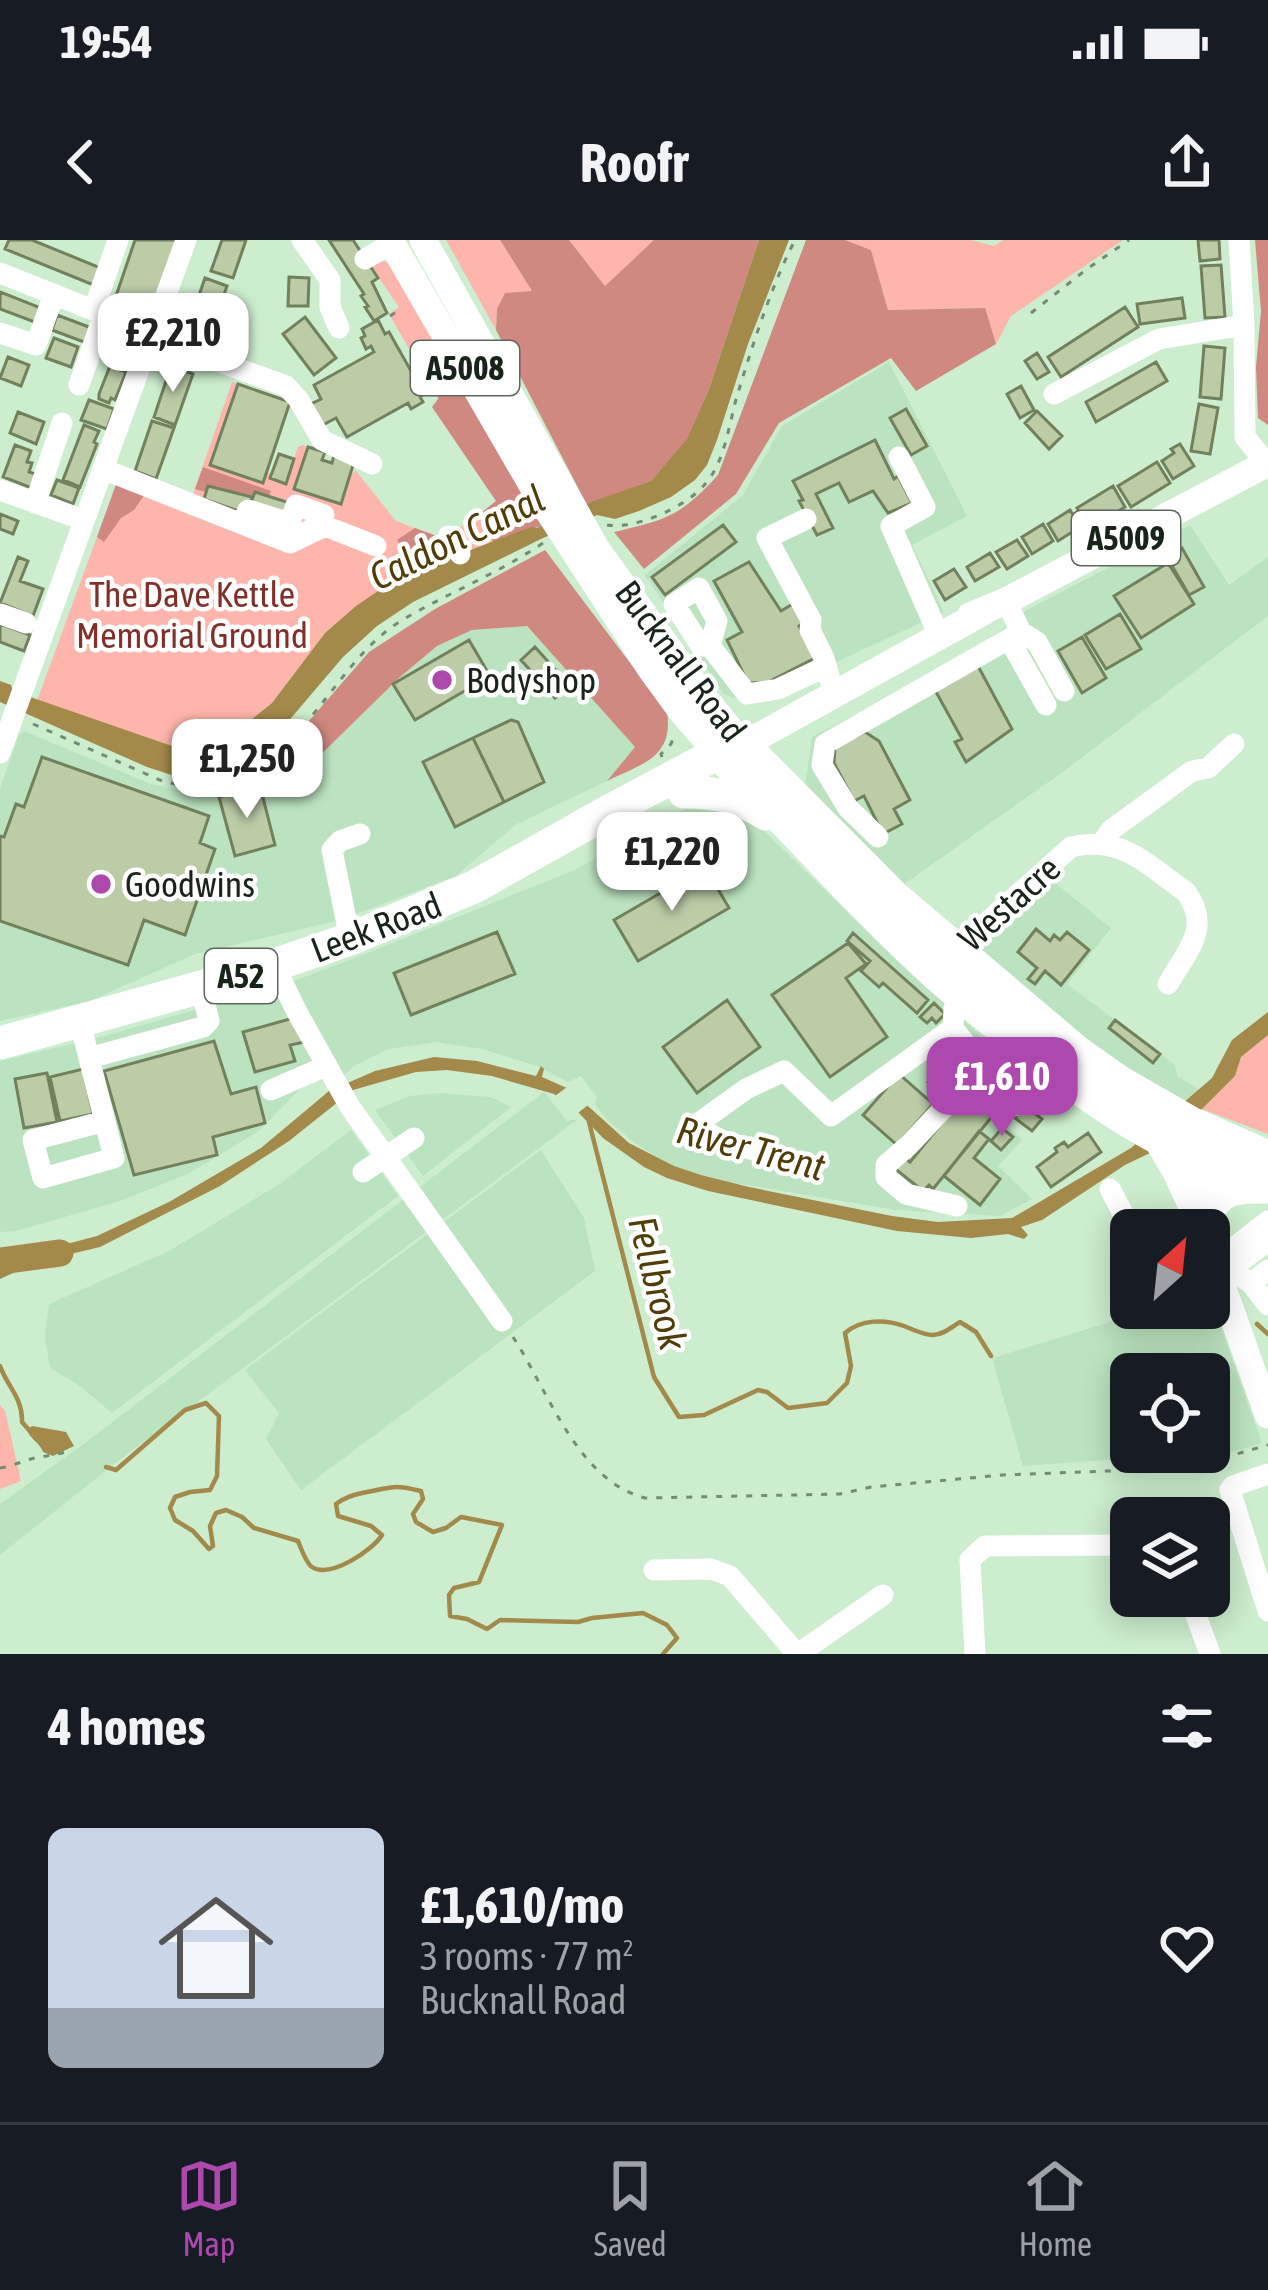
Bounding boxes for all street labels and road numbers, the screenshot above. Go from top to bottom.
road number: A5008 [411,341,519,395]
road number: A5009 [1072,511,1180,565]
street label: Bucknall Road [607,572,755,750]
street label: Westacre [950,847,1068,959]
street label: Leek Road [305,883,447,971]
road number: A52 [205,949,277,1003]

